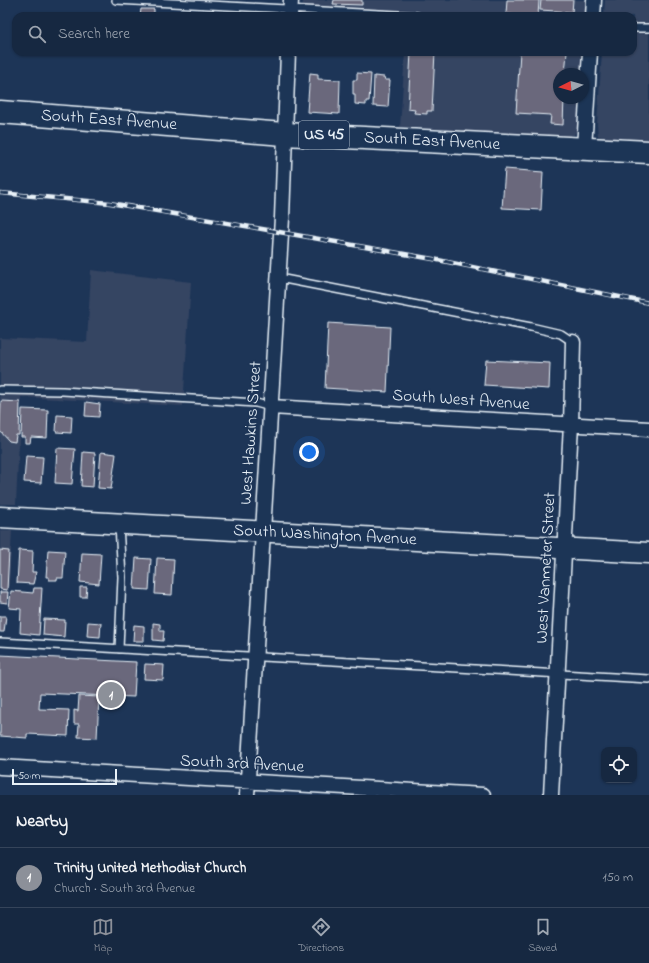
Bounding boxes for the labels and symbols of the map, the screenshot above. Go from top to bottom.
north arrow [553,68,589,104]
street label: South East Avenue [40,103,178,137]
road number: US 45 [299,121,349,149]
street label: South East Avenue [363,125,501,157]
street label: West Hawkins Street [234,360,269,506]
street label: South West Avenue [391,383,531,417]
your location [299,442,319,462]
street label: West Vanmeter Street [530,491,562,644]
street label: South Washington Avenue [233,518,418,554]
pin: 1 [98,680,124,710]
street label: South 3rd Avenue [179,748,305,780]
scale bar [12,767,117,786]

